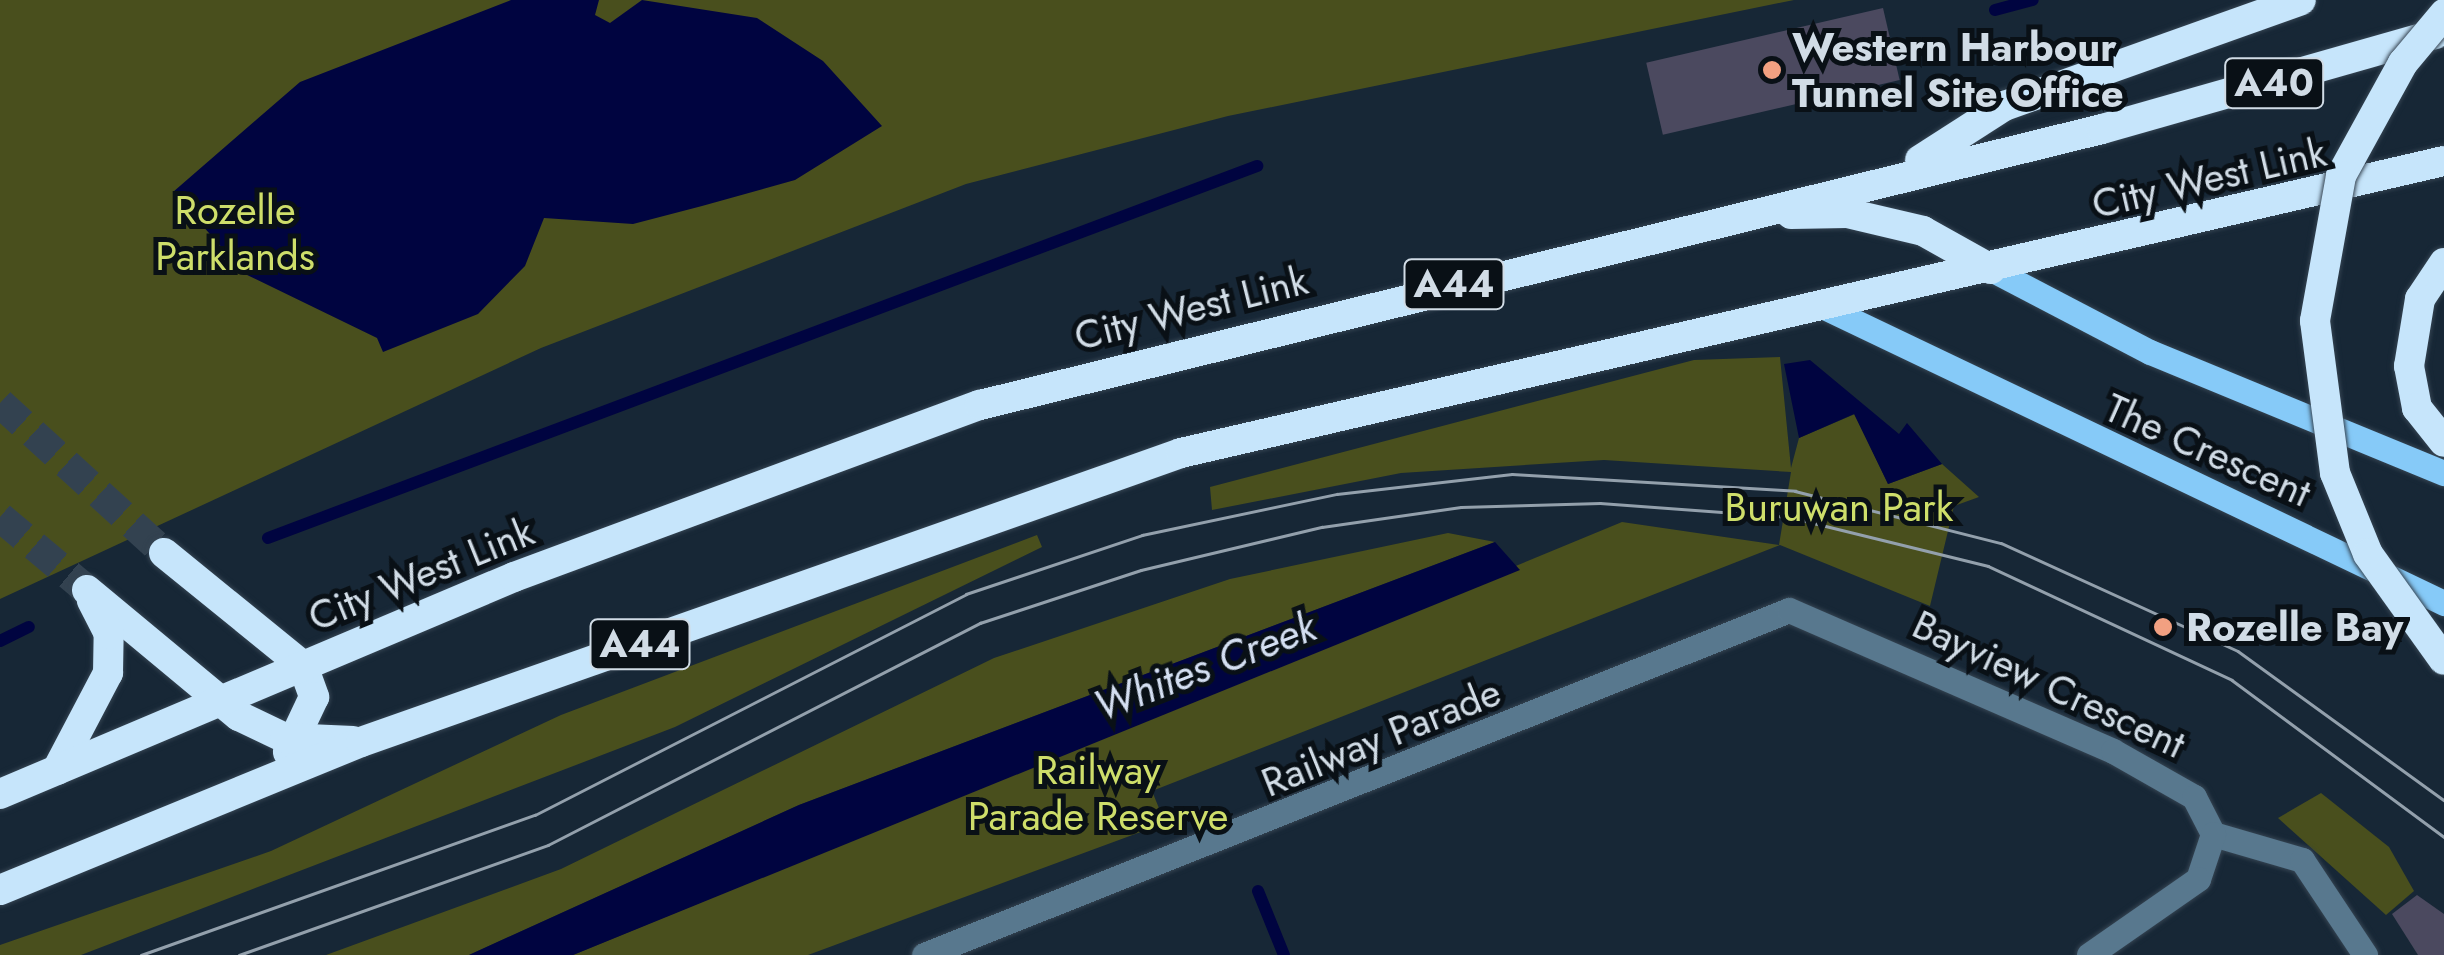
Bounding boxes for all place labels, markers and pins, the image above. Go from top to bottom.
place label: Western Harbour Tunnel Site Office [1792,23,2124,117]
marker: Western Harbour Tunnel Site Office [1761,59,1783,81]
place label: Rozelle Bay [2186,603,2403,651]
marker: Rozelle Bay [2150,614,2176,640]

